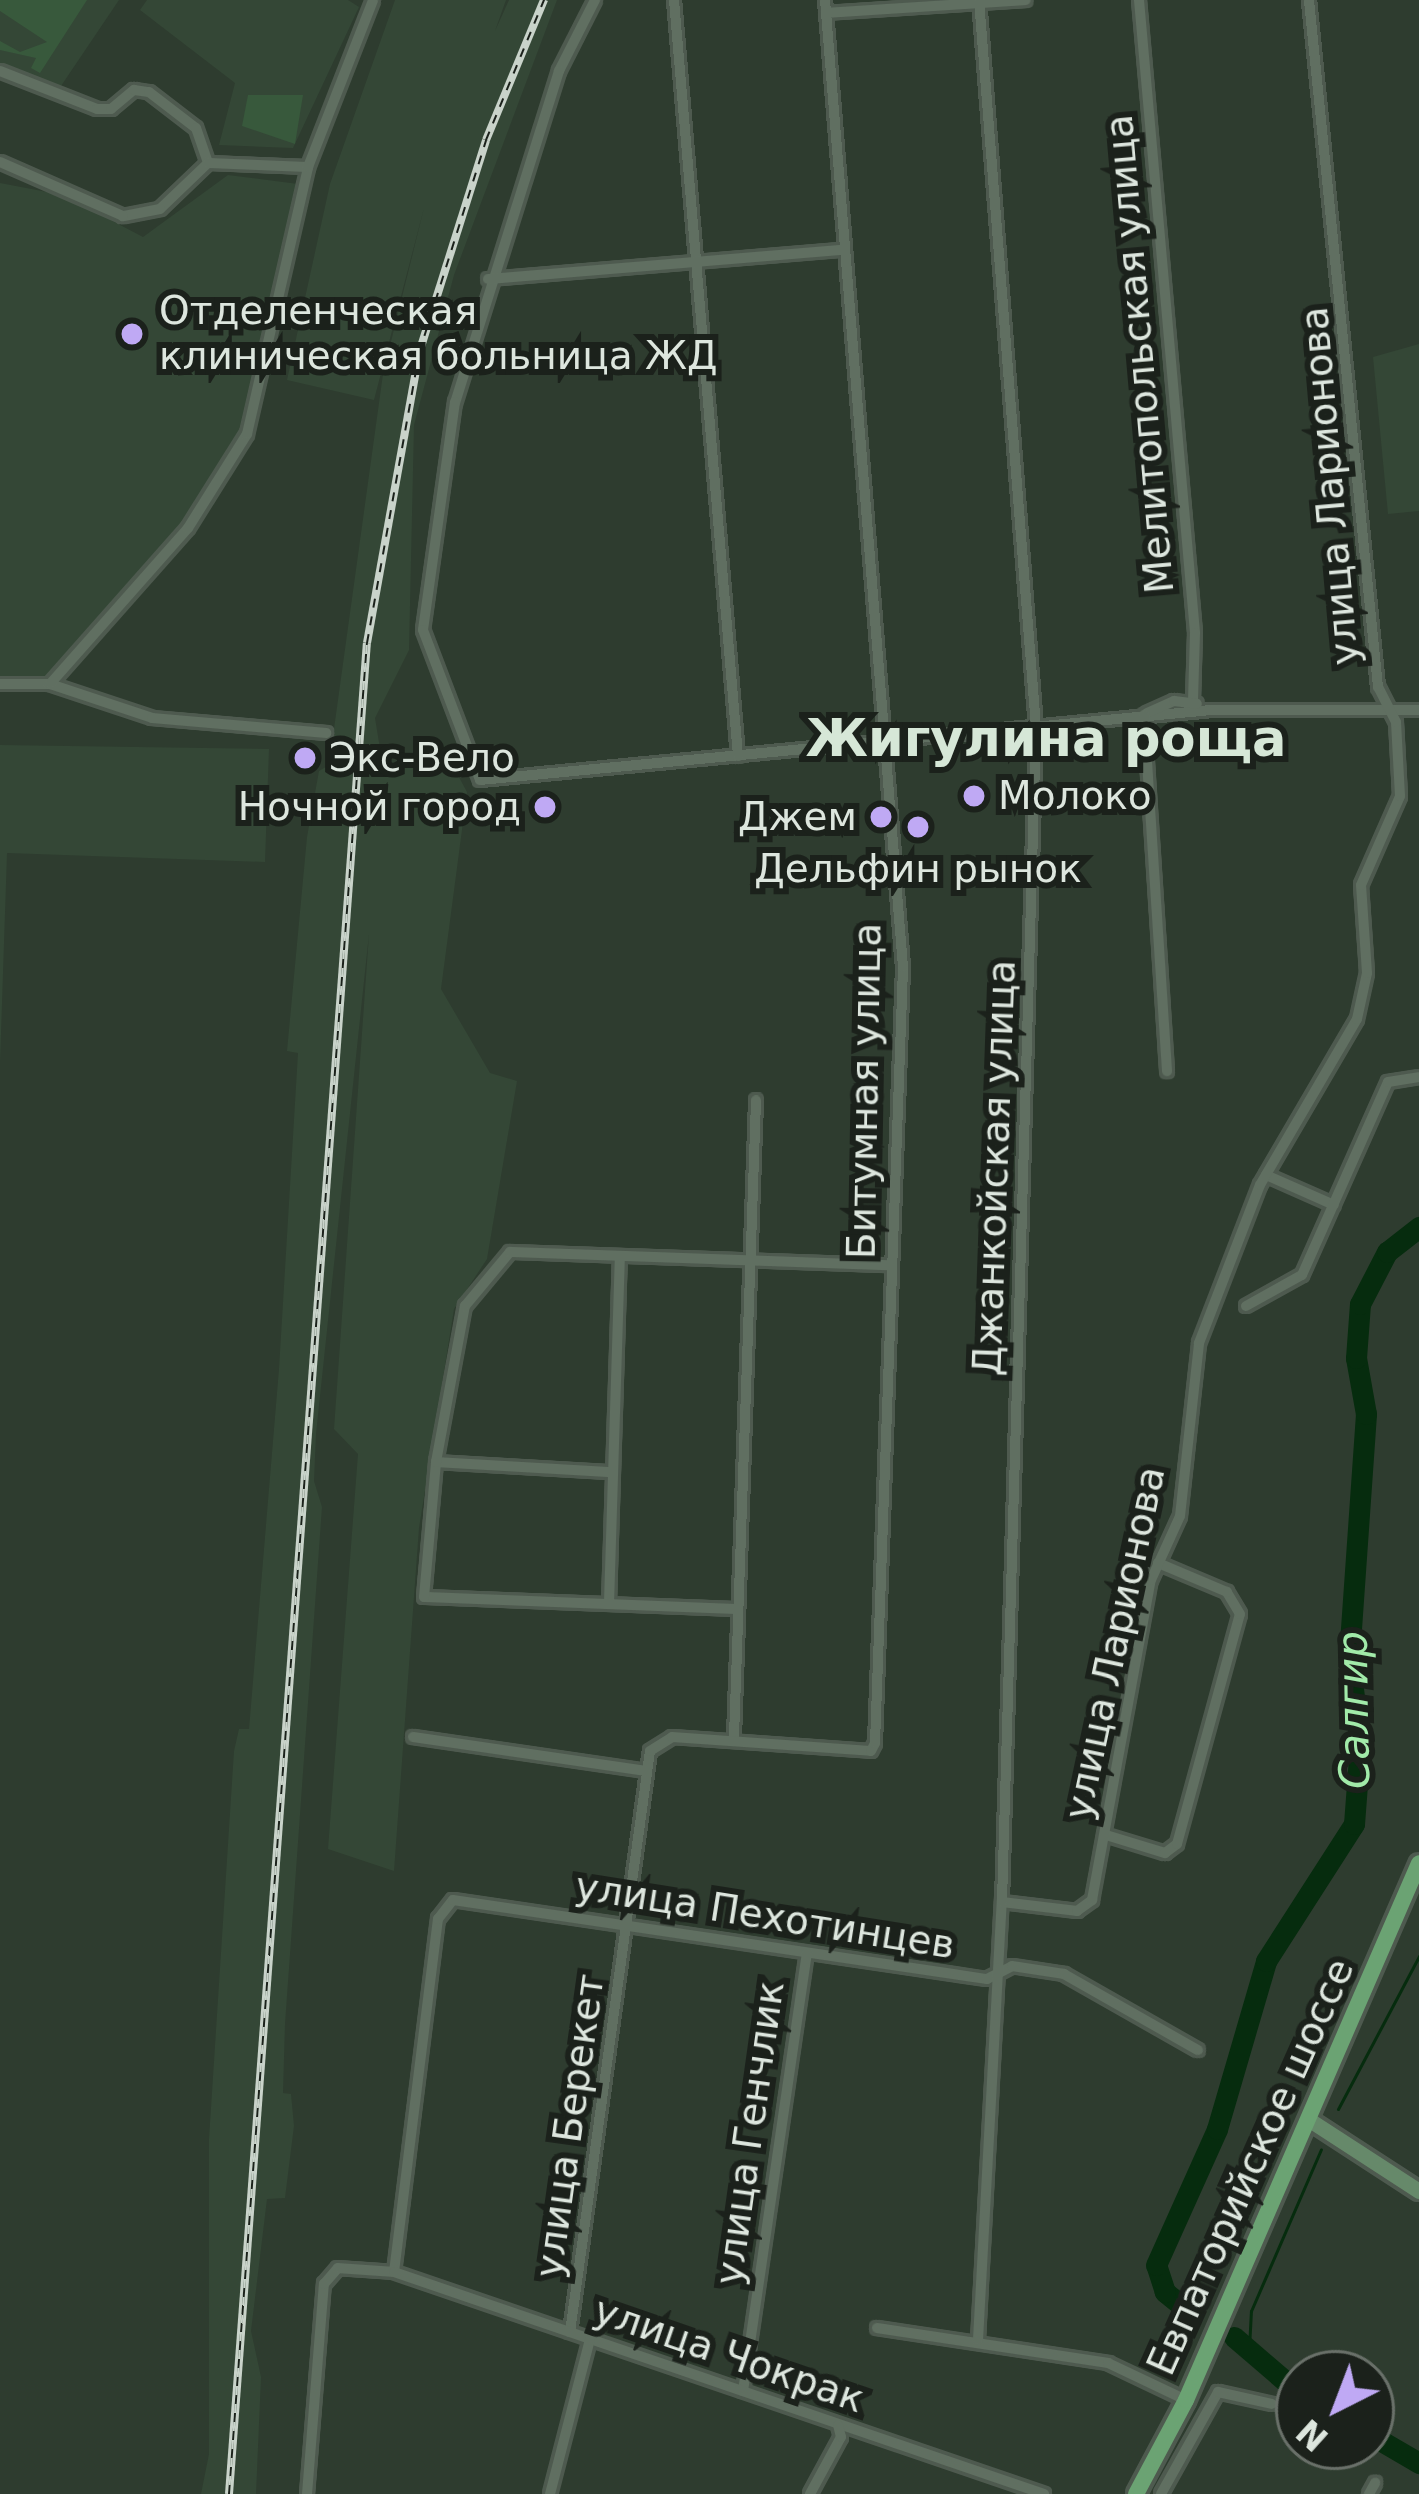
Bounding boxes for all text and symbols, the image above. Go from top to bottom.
street label: Мелитопольская улица [1096,113,1184,595]
place label: Отделенческая клиническая больница ЖД [159,289,717,380]
street label: улица Ларионова [1291,305,1369,667]
marker: Отделенческая клиническая больница ЖД [116,318,148,350]
district label: Жигулина роща [806,708,1286,770]
place label: Экс-Вело [329,735,515,781]
marker: Экс-Вело [292,745,318,771]
place label: Молоко [998,773,1152,819]
marker: Молоко [961,783,987,809]
place label: Ночной город [238,784,521,830]
marker: Ночной город [532,794,558,820]
place label: Джем [738,794,857,840]
marker: Джем [868,804,894,830]
marker: Дельфин рынок [905,814,931,840]
place label: Дельфин рынок [754,846,1082,892]
street label: Битумная улица [839,922,891,1260]
street label: Джанкойская улица [964,959,1026,1377]
street label: улица Ларионова [1055,1462,1175,1824]
water label: Салгир [1327,1631,1381,1789]
street label: улица Пехотинцев [572,1863,958,1969]
street label: Евпаторийское шоссе [1138,1952,1364,2382]
street label: улица Берекет [526,1971,614,2281]
street label: улица Генчлик [706,1978,794,2288]
street label: улица Чокрак [588,2287,870,2423]
north arrow [1275,2350,1395,2470]
text: N [1289,2411,1336,2459]

